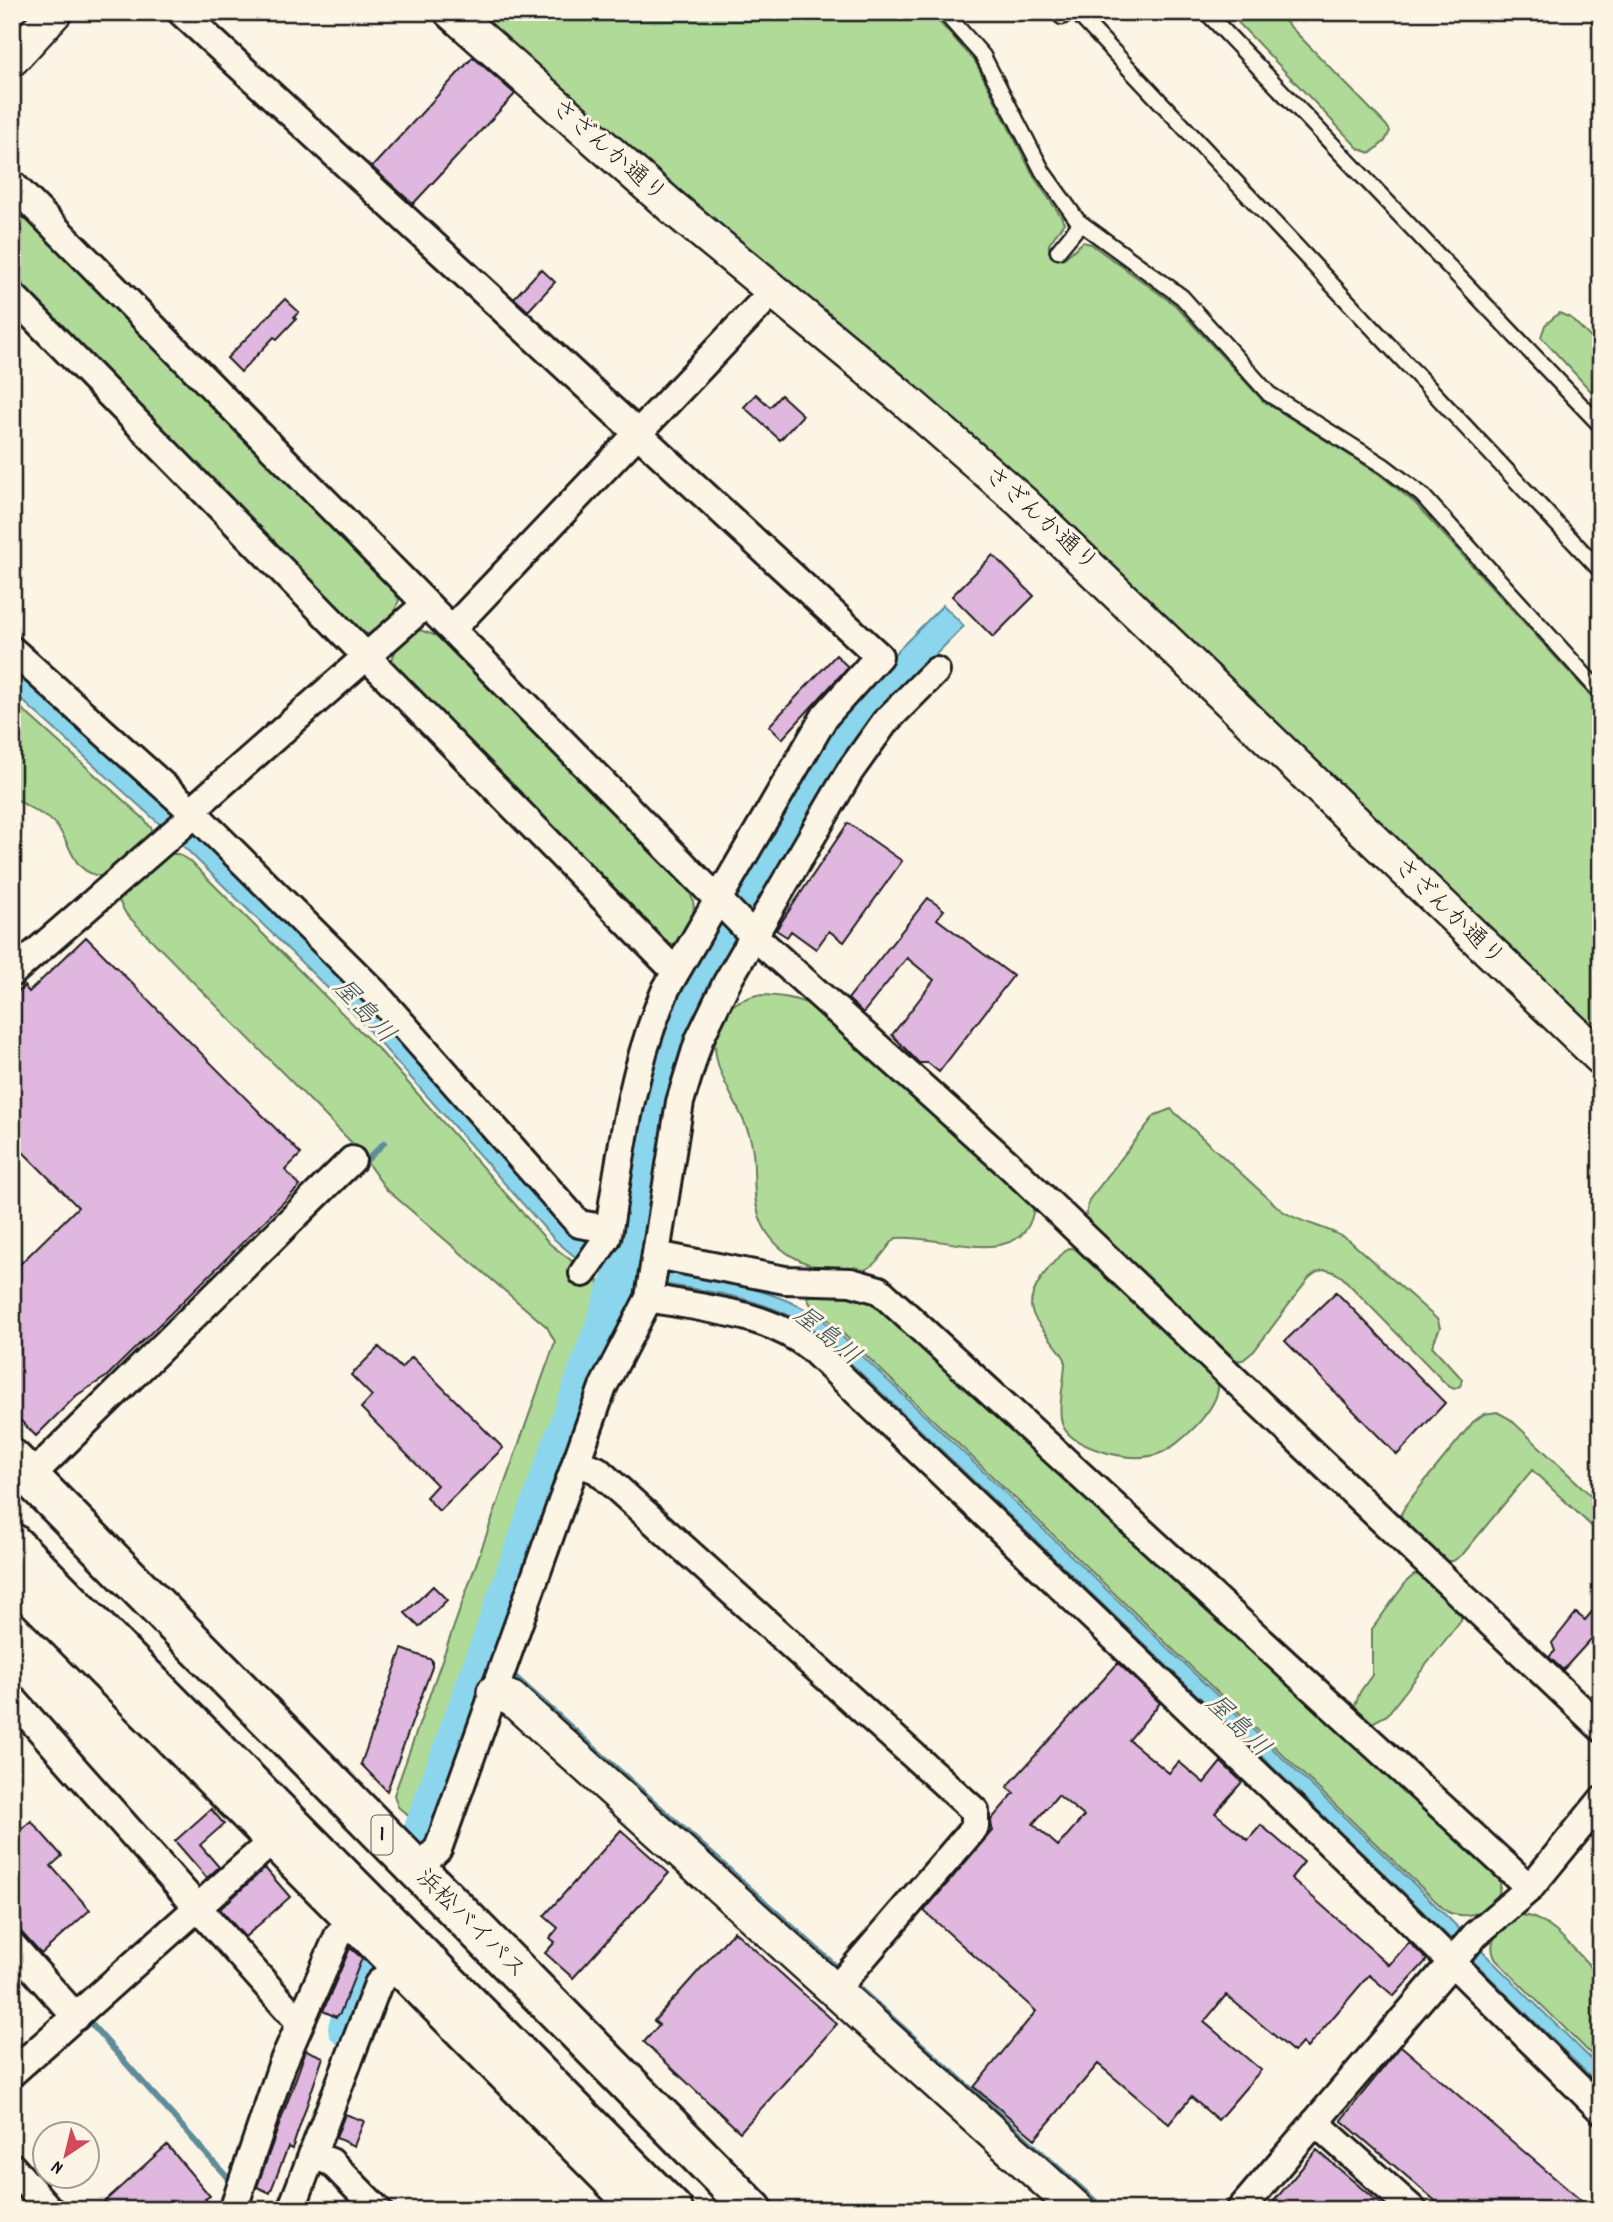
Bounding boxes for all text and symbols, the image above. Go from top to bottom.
street label: さざんか通り [543,92,673,212]
street label: さざんか通り [975,459,1105,581]
street label: さざんか通り [1385,851,1511,975]
water label: 屋島川 [323,971,403,1053]
water label: 屋島川 [784,1298,868,1376]
water label: 屋島川 [1196,1687,1278,1767]
road number: 1 [372,1816,392,1854]
street label: 浜松バイパス [407,1862,533,1988]
north arrow [32,2120,102,2190]
text: N [47,2152,70,2180]

